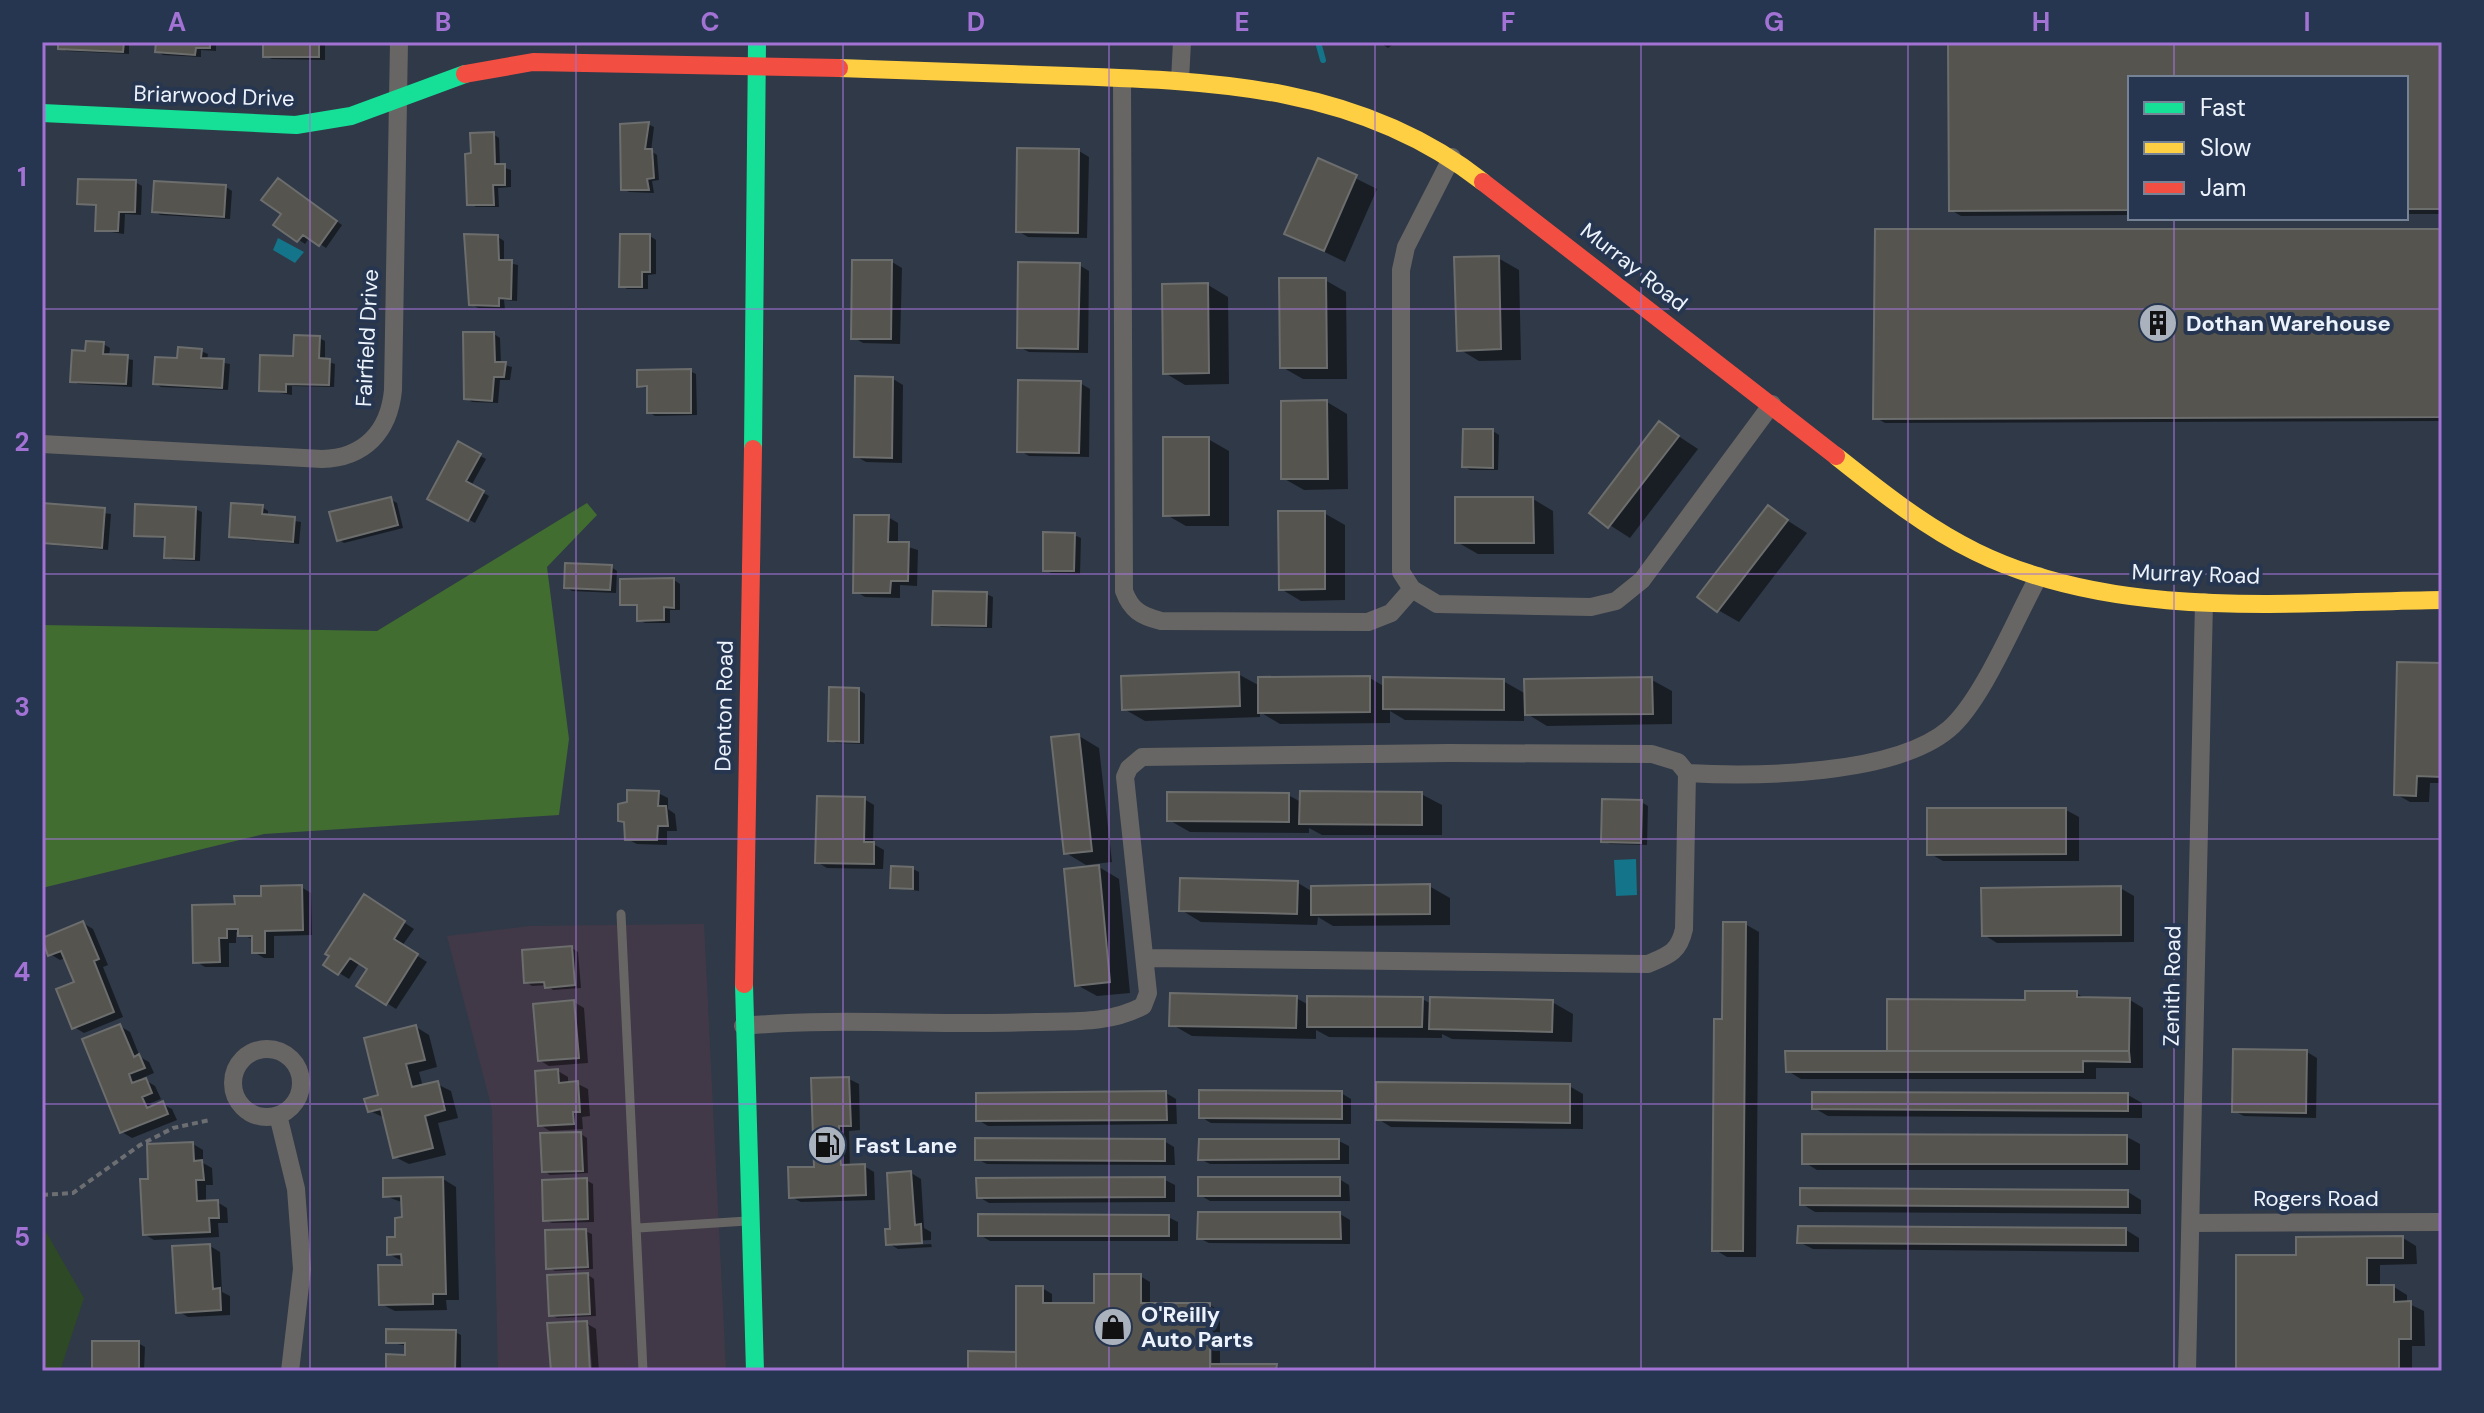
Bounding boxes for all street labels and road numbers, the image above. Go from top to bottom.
street label: Briarwood Drive [133,79,295,113]
street label: Murray Road [1575,216,1693,318]
street label: Fairfield Drive [349,268,385,408]
street label: Murray Road [2131,557,2261,591]
street label: Denton Road [708,640,740,772]
street label: Zenith Road [2156,925,2188,1047]
street label: Rogers Road [2253,1184,2379,1213]

